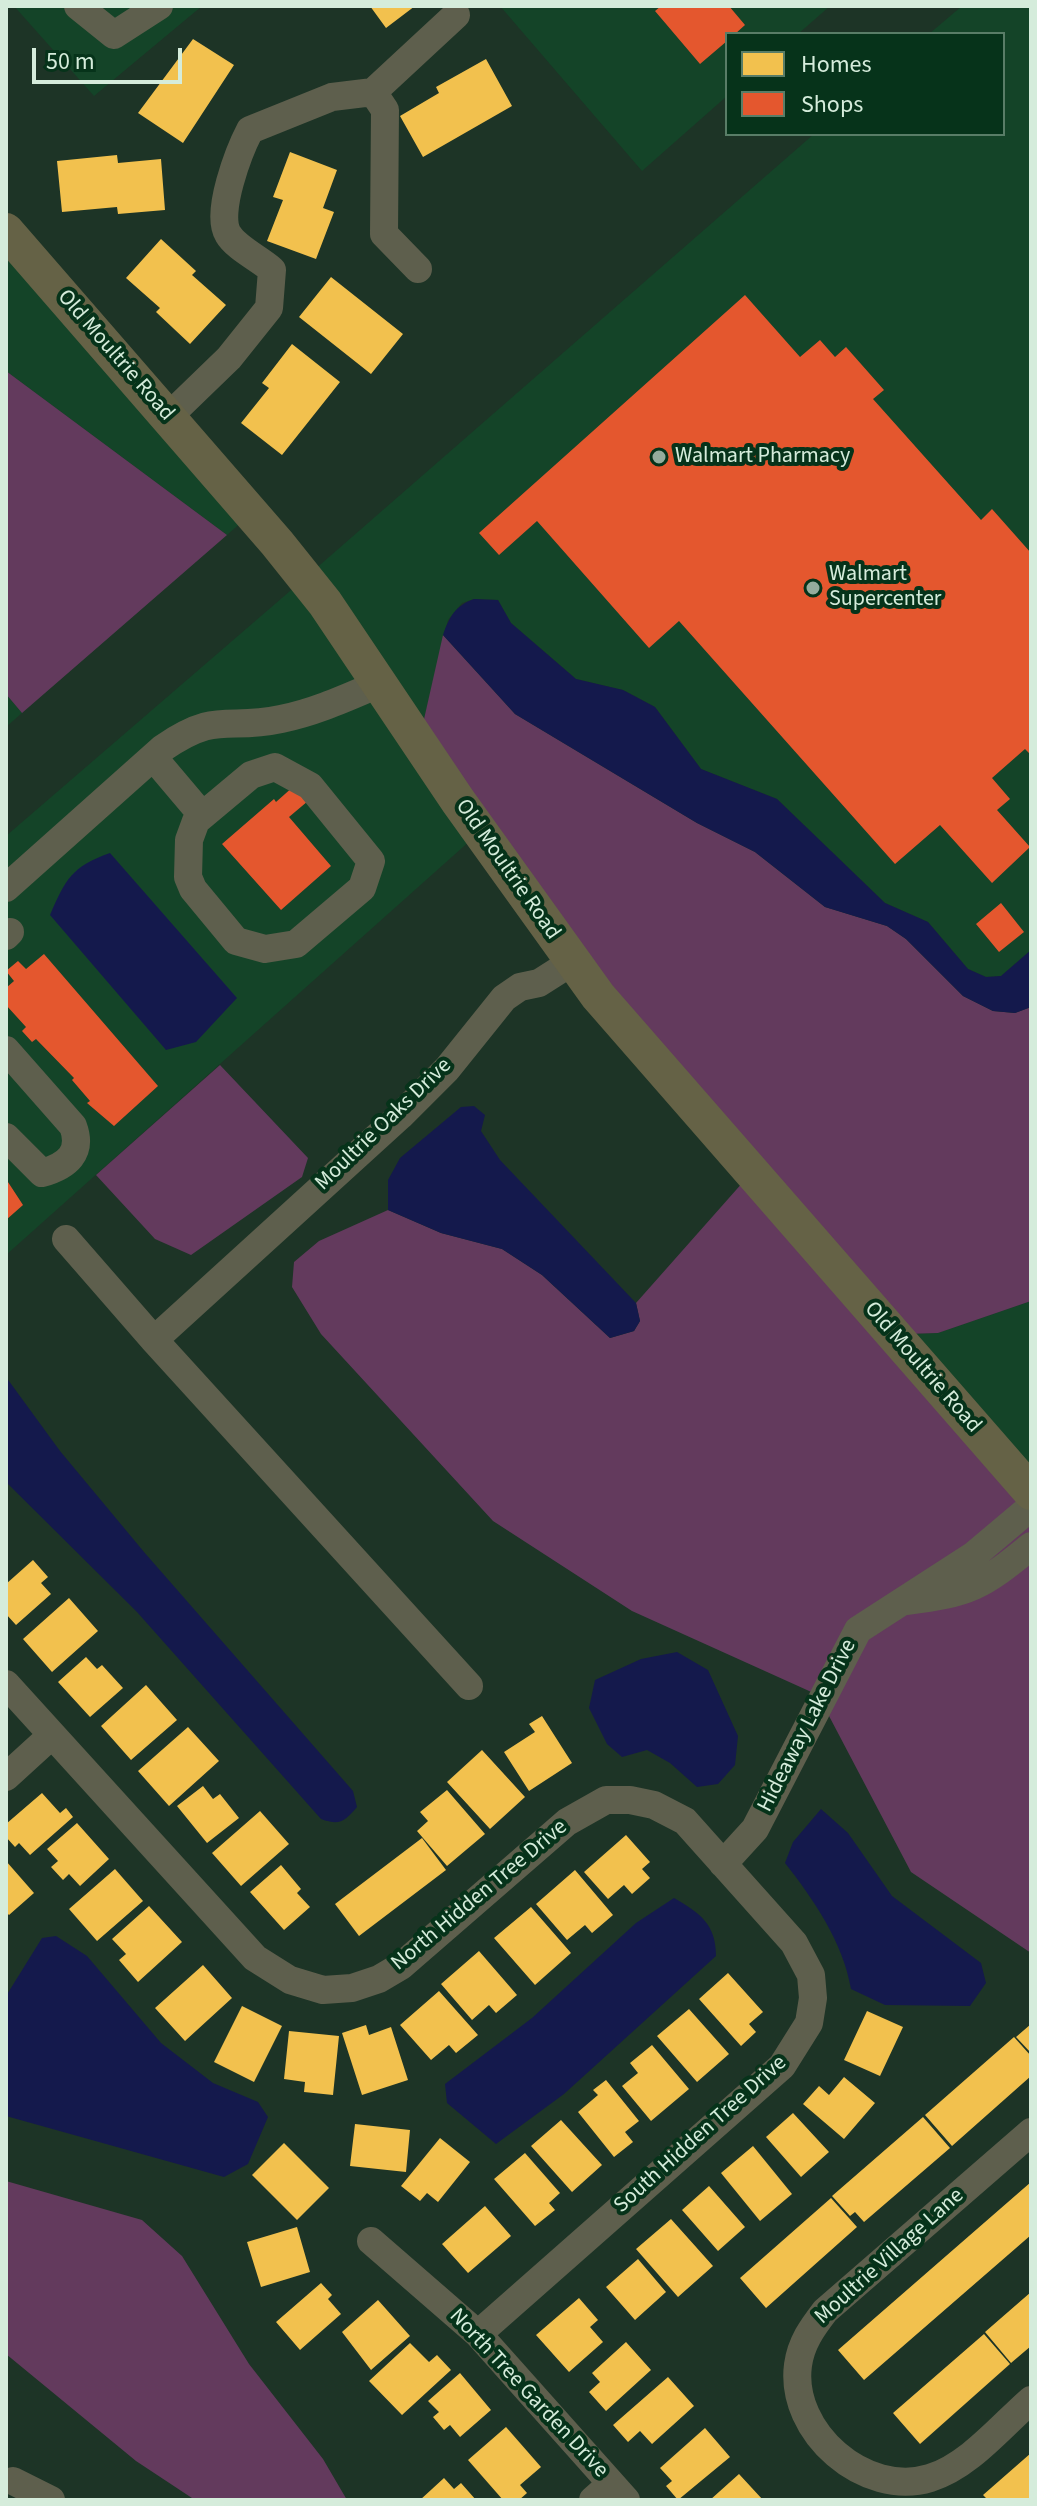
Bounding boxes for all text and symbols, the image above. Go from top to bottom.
scale bar [36,32,186,82]
legend [725,32,1005,136]
text: 50 m [46,44,95,79]
text: Homes [801,47,872,82]
text: Shops [801,87,863,122]
street label: Old Moultrie Road [51,285,179,427]
place label: Walmart Pharmacy [675,444,850,470]
marker: Walmart Pharmacy [650,448,668,466]
place label: Walmart Supercenter [829,562,941,614]
marker: Walmart Supercenter [804,579,822,597]
street label: Old Moultrie Road [449,795,565,945]
street label: Moultrie Oaks Drive [310,1053,458,1197]
street label: Old Moultrie Road [858,1297,986,1439]
street label: Hideaway Lake Drive [753,1635,863,1817]
street label: North Hidden Tree Drive [387,1815,573,1977]
street label: South Hidden Tree Drive [609,2051,793,2219]
street label: Moultrie Village Lane [810,2183,970,2331]
street label: North Tree Garden Drive [443,2304,613,2484]

